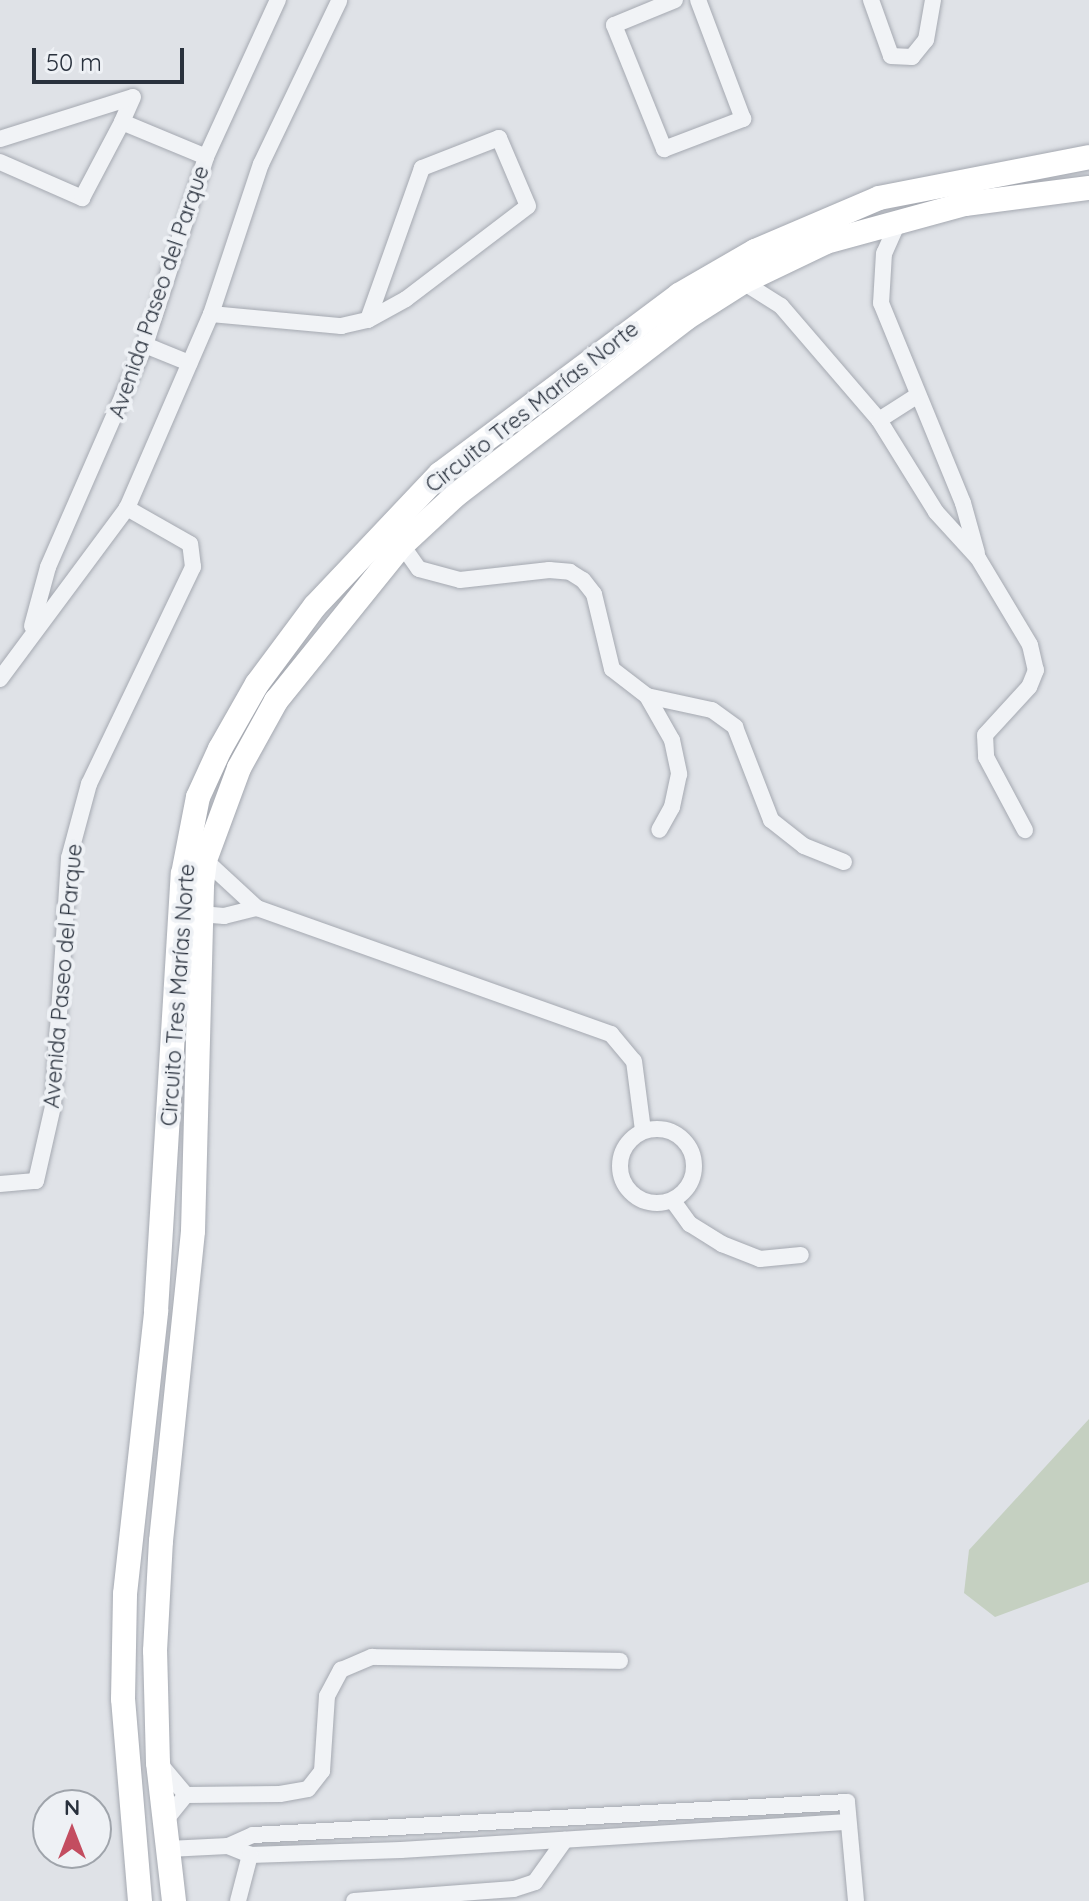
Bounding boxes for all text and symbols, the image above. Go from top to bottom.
scale bar [36,32,188,82]
text: 50 m [46,47,102,77]
street label: Avenida Paseo del Parque [103,162,215,422]
street label: Circuito Tres Marías Norte [420,316,644,498]
street label: Avenida Paseo del Parque [38,843,88,1109]
street label: Circuito Tres Marías Norte [156,863,200,1127]
north arrow [32,1789,112,1869]
text: N [64,1793,80,1821]

